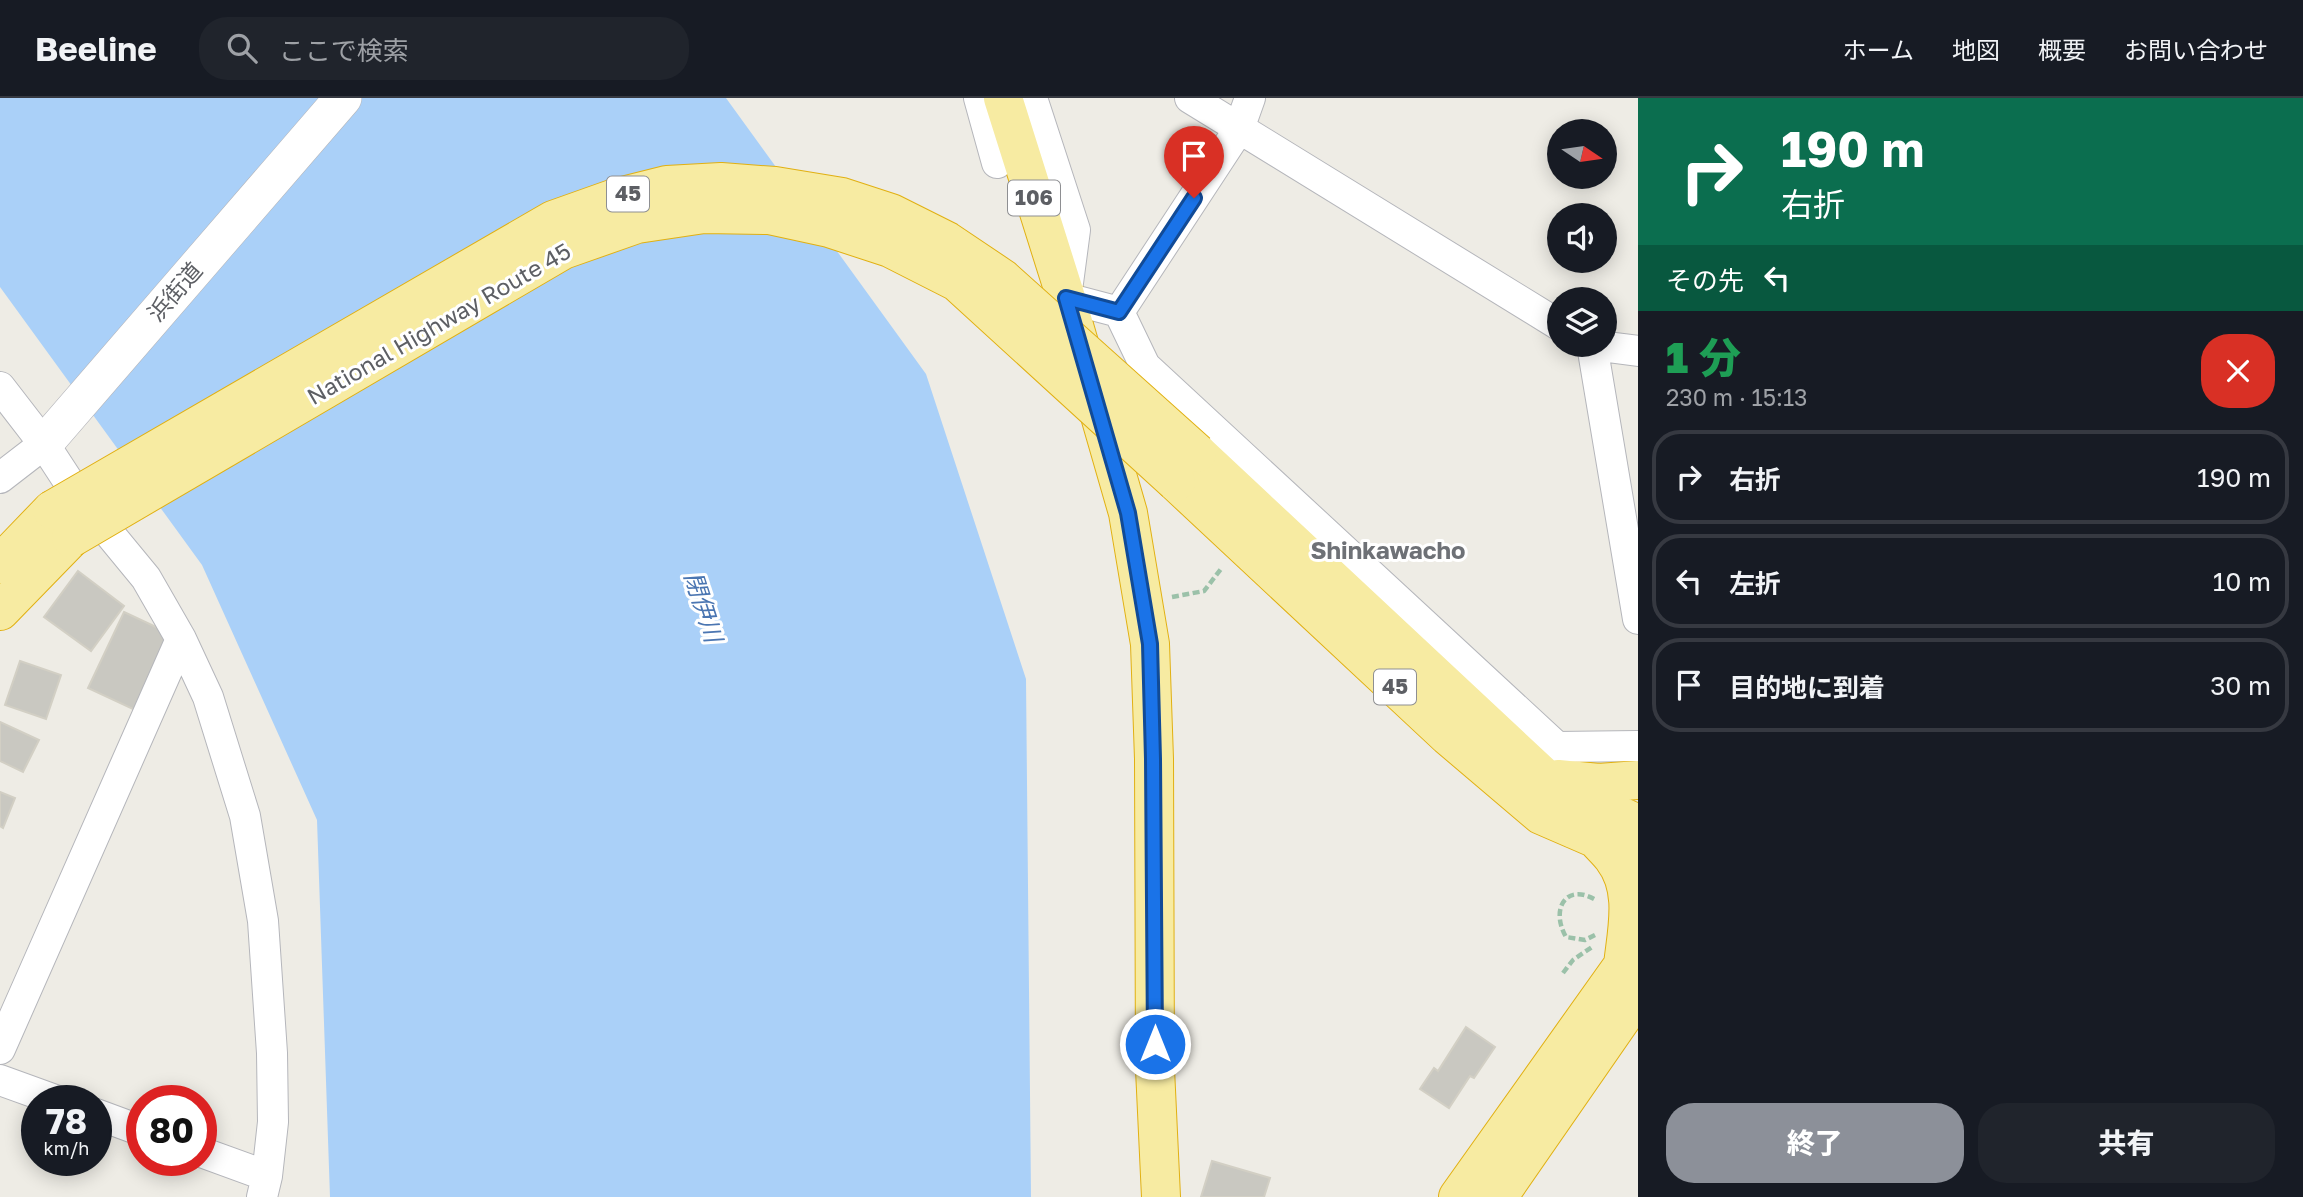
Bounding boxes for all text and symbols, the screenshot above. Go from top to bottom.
search box [199,17,689,80]
text: Beeline [35,29,157,68]
icon: search [223,29,261,67]
text: ここで検索 [279,35,409,66]
text: ホーム [1843,35,1914,64]
text: 地図 [1952,35,2000,64]
text: 概要 [2038,35,2086,64]
text: お問い合わせ [2124,35,2268,64]
north arrow [1547,119,1617,189]
map controls [1547,119,1617,357]
text: 190 m [1781,119,1924,178]
pin [1164,126,1224,198]
icon: right [1666,126,1757,217]
icon: arrive [1175,137,1213,175]
road number: 45 [607,176,649,212]
road number: 106 [1008,180,1060,216]
text: 右折 [1781,185,1845,223]
button: sound [1547,203,1617,273]
street label: National Highway Route 45 [302,236,575,410]
street label: 浜街道 [141,256,207,327]
icon: left [1758,259,1796,297]
text: その先 [1666,265,1744,296]
button: layers [1547,287,1617,357]
text: 1 分 [1666,332,1741,382]
button: close [2201,334,2275,408]
text: 230 m · 15:13 [1666,383,1808,411]
icon: right [1670,458,1708,496]
text: 190 m [2197,462,2271,493]
text: 右折 [1729,464,1781,495]
district label: Shinkawacho [1310,535,1466,564]
icon: left [1670,562,1708,600]
text: 10 m [2213,566,2271,597]
water label: 閉伊川 [680,568,730,648]
text: 左折 [1729,568,1781,599]
icon: arrive [1670,666,1708,704]
road number: 45 [1374,670,1416,704]
text: 30 m [2210,670,2271,701]
text: 目的地に到着 [1729,672,1885,703]
position arrow [1118,1007,1192,1081]
speed limit sign: 80 [126,1085,217,1176]
text: 78 [46,1100,87,1142]
button: 終了 [1666,1103,1964,1183]
button: 共有 [1978,1103,2275,1183]
text: km/h [44,1137,89,1159]

